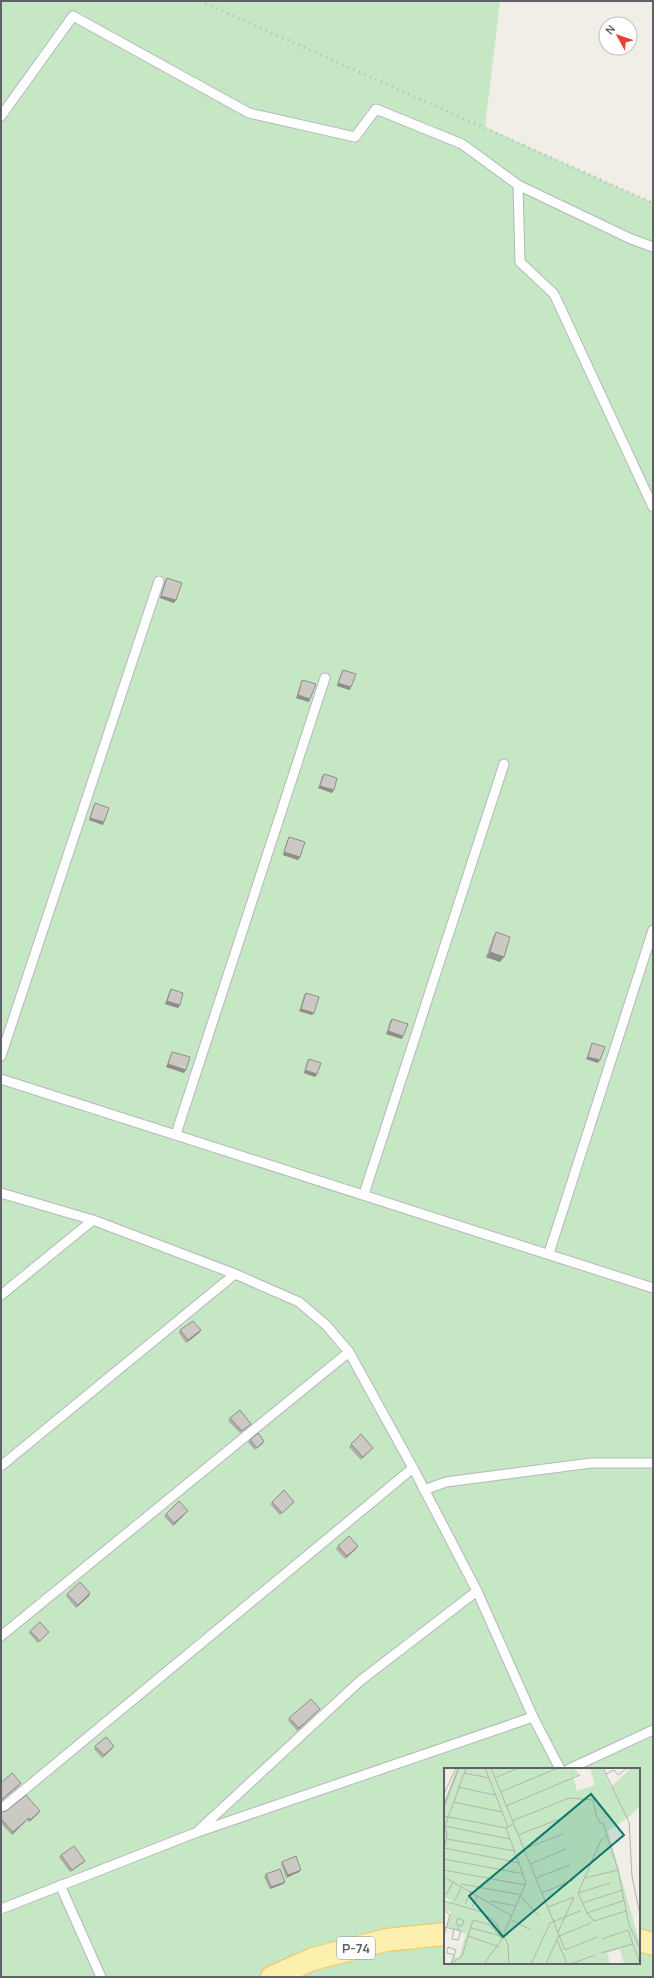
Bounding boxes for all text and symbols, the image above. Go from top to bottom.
north arrow [598,16,638,56]
text: N [602,21,618,37]
inset map [444,1768,640,1964]
road number: Р-74 [337,1937,375,1959]

